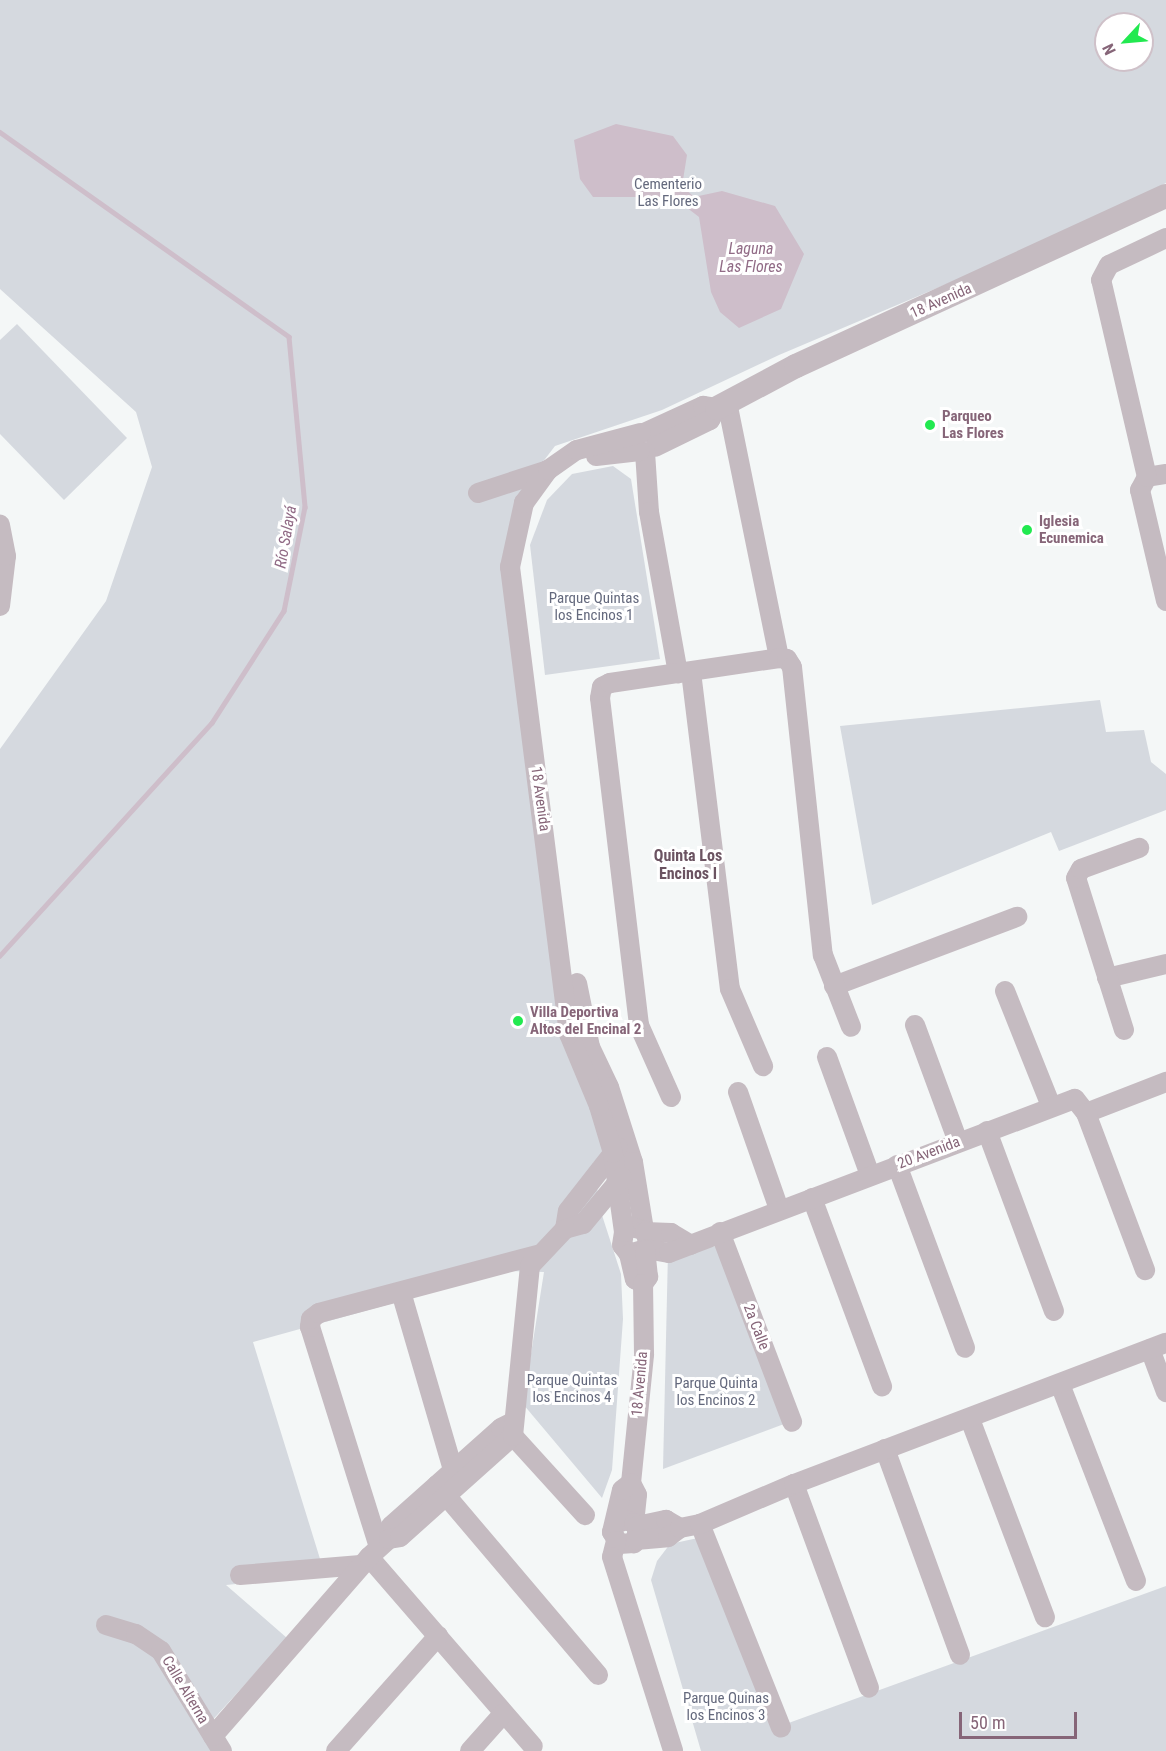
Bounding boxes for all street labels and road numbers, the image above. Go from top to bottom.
street label: 18 Avenida [908,280,974,322]
street label: 18 Avenida [527,765,553,833]
street label: 20 Avenida [895,1133,963,1173]
street label: 2a Calle [739,1302,773,1352]
street label: 18 Avenida [628,1351,652,1417]
street label: Calle Alterna [158,1653,212,1727]

